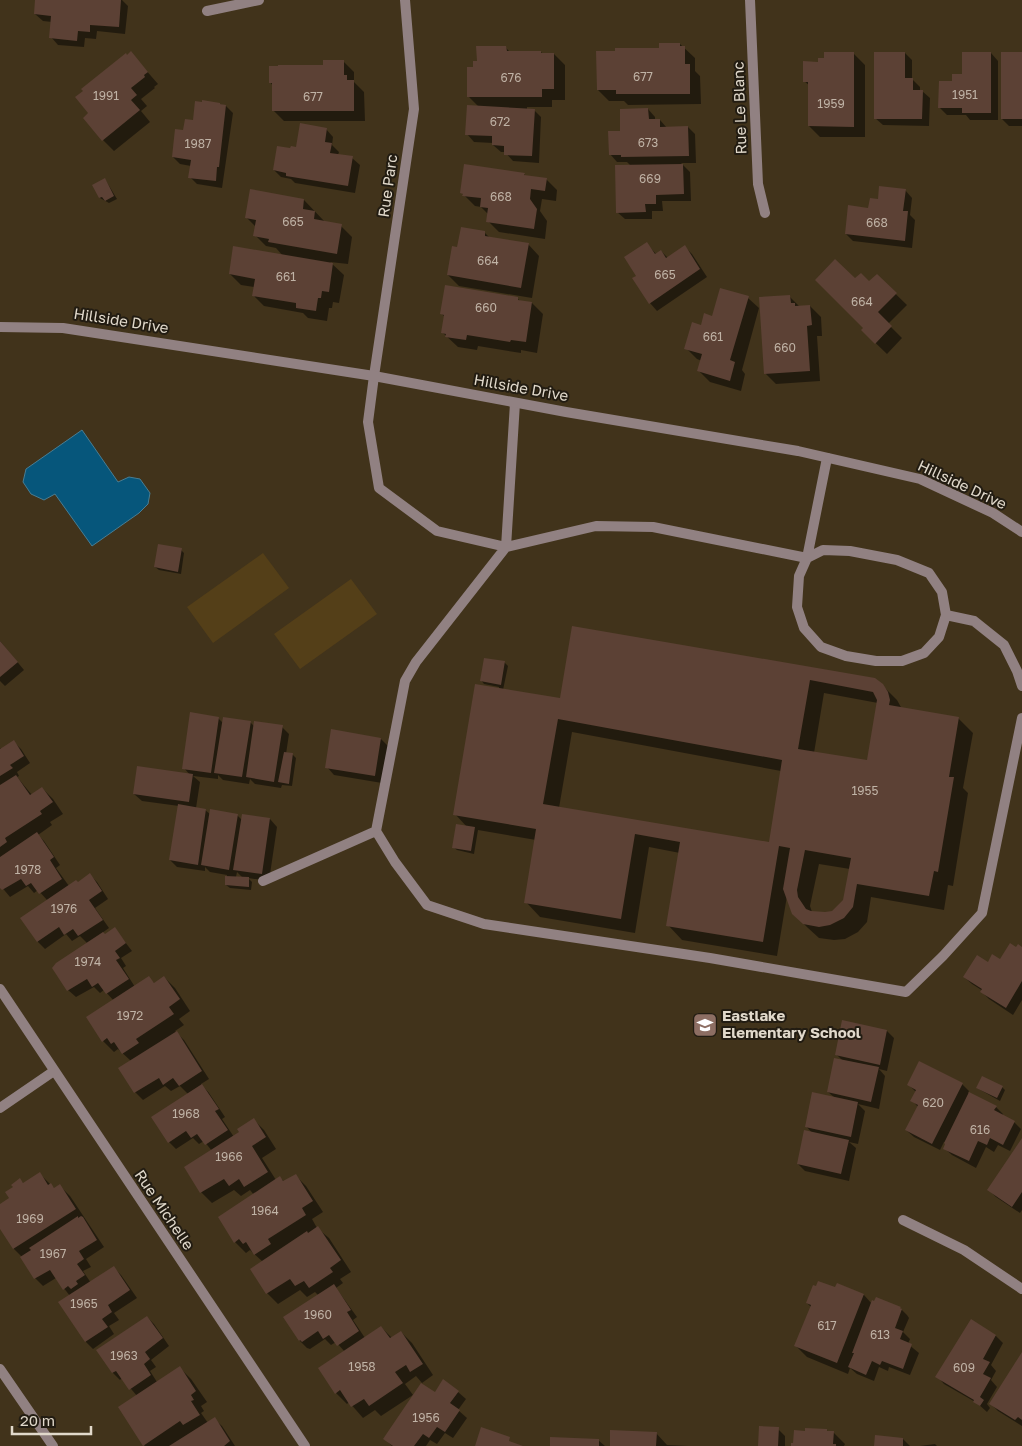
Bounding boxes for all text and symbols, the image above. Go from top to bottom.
street label: Rue Le Blanc [728,61,750,155]
house number: 677 [633,69,653,84]
house number: 676 [501,70,521,85]
house number: 1951 [952,87,978,102]
house number: 1991 [93,88,119,103]
house number: 677 [303,89,323,104]
house number: 1959 [817,96,845,111]
house number: 672 [490,114,510,129]
house number: 673 [638,135,658,150]
house number: 1987 [185,136,211,151]
street label: Rue Parc [374,153,400,219]
house number: 669 [639,171,661,186]
house number: 668 [490,189,512,204]
house number: 665 [282,214,304,229]
house number: 668 [866,215,888,230]
house number: 664 [477,253,499,268]
house number: 665 [654,267,676,282]
house number: 661 [276,269,296,284]
house number: 664 [851,294,873,309]
house number: 660 [475,300,497,315]
street label: Hillside Drive [72,304,170,336]
house number: 661 [703,329,723,344]
house number: 660 [774,340,796,355]
street label: Hillside Drive [472,370,570,404]
street label: Hillside Drive [915,456,1010,513]
house number: 1955 [851,783,879,798]
house number: 1978 [15,862,41,877]
house number: 1976 [51,901,77,916]
house number: 1974 [75,954,101,969]
place label: Eastlake Elementary School [722,1006,861,1041]
house number: 1972 [117,1008,143,1023]
school or university icon: Eastlake Elementary School [692,1012,718,1038]
house number: 620 [922,1095,944,1110]
house number: 1968 [172,1106,200,1121]
house number: 616 [970,1122,990,1137]
house number: 1966 [215,1149,243,1164]
street label: Rue Michelle [131,1166,198,1253]
house number: 1964 [251,1203,279,1218]
house number: 1969 [16,1211,44,1226]
house number: 1967 [40,1246,66,1261]
house number: 1965 [70,1296,98,1311]
house number: 1960 [304,1307,332,1322]
house number: 617 [817,1318,837,1333]
house number: 613 [870,1327,890,1342]
house number: 1963 [110,1348,138,1363]
house number: 1958 [348,1359,376,1374]
house number: 609 [953,1360,975,1375]
scale bar [12,1404,91,1436]
house number: 1956 [412,1410,440,1425]
text: 20 m [20,1411,55,1429]

